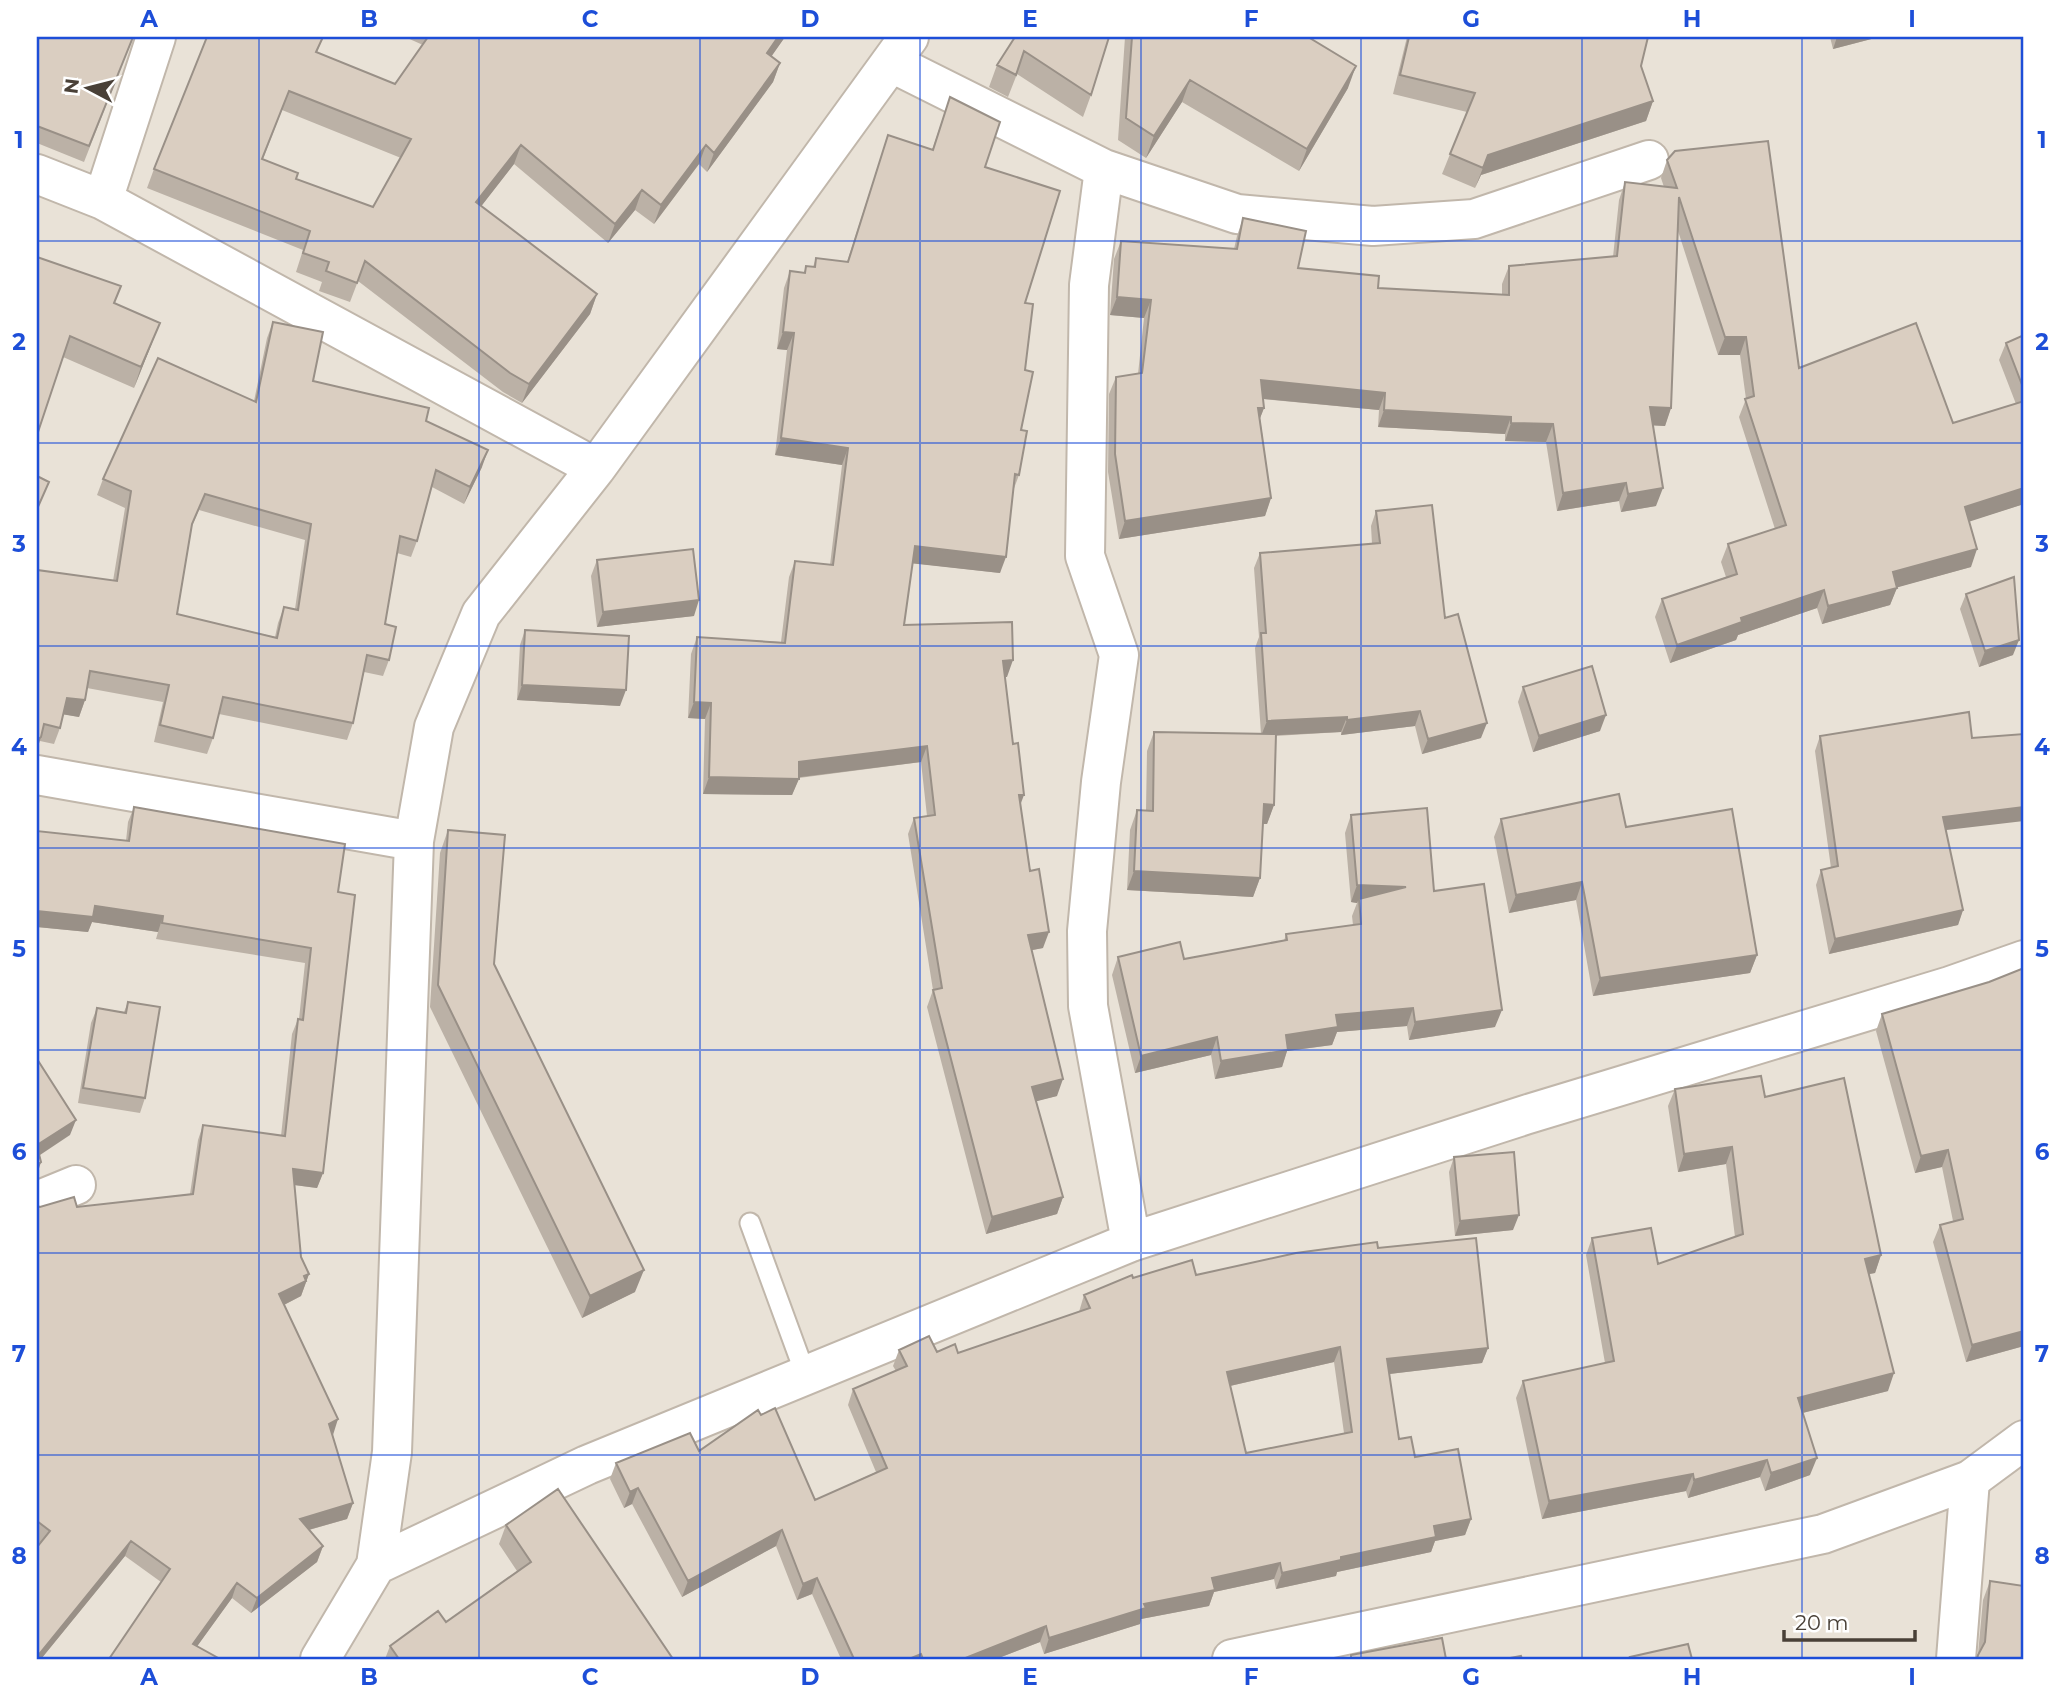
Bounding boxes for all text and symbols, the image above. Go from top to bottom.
text: A [139,5,158,33]
text: B [360,5,378,33]
text: C [582,5,599,33]
text: D [801,5,820,33]
text: E [1022,5,1038,33]
text: F [1244,5,1259,33]
text: G [1462,5,1480,33]
text: H [1683,5,1701,33]
text: I [1908,5,1916,33]
north arrow [52,52,122,122]
text: N [59,77,84,95]
text: 1 [14,126,24,154]
text: 1 [2037,126,2047,154]
text: 2 [12,328,26,356]
text: 2 [2035,328,2049,356]
text: 3 [11,530,26,558]
text: 3 [2034,530,2049,558]
text: 4 [11,733,27,761]
text: 4 [2034,733,2050,761]
text: 5 [12,935,26,963]
text: 5 [2035,935,2049,963]
text: 6 [12,1138,27,1166]
text: 6 [2035,1138,2050,1166]
text: 7 [12,1340,26,1368]
text: 7 [2035,1340,2049,1368]
text: 8 [11,1542,27,1570]
text: 8 [2034,1542,2050,1570]
scale bar [1784,1598,1916,1642]
text: 20 m [1795,1610,1849,1635]
text: A [139,1663,158,1691]
text: B [360,1663,378,1691]
text: C [582,1663,599,1691]
text: D [801,1663,820,1691]
text: E [1022,1663,1038,1691]
text: F [1244,1663,1259,1691]
text: G [1462,1663,1480,1691]
text: H [1683,1663,1701,1691]
text: I [1908,1663,1916,1691]

